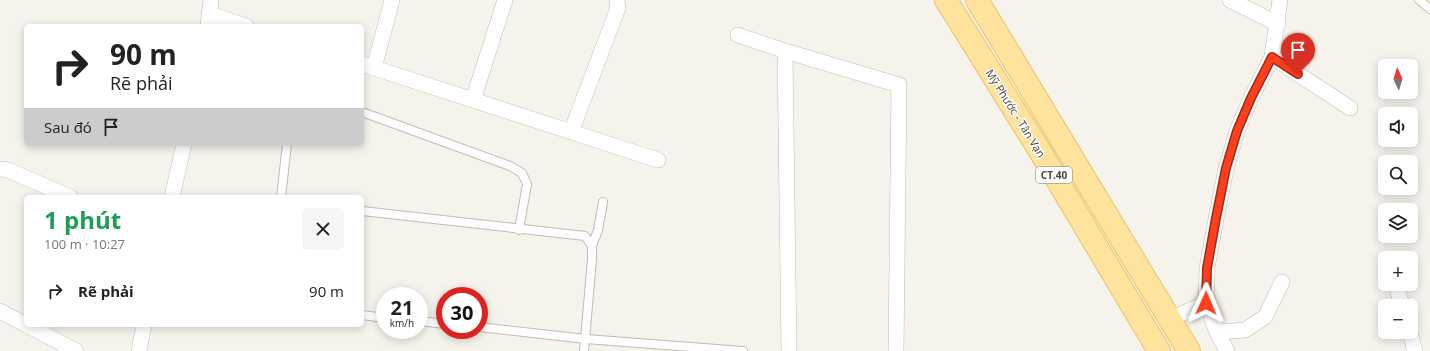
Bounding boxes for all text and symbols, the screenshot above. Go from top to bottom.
pin [1281,33,1315,74]
text: 90 m [110,35,177,73]
icon: arrive [1287,39,1309,61]
icon: right [44,40,96,92]
north arrow [1378,59,1418,99]
map controls [1378,59,1418,339]
street label: Mỹ Phước - Tân Vạn [983,66,1049,160]
text: Rẽ phải [110,71,173,95]
button: sound [1378,107,1418,147]
icon: arrive [100,116,122,138]
text: Sau đó [44,117,92,137]
button: search [1378,155,1418,195]
road number: CT.40 [1036,167,1072,183]
text: 1 phút [44,203,121,236]
button: layers [1378,203,1418,243]
button: close [302,208,344,250]
text: 100 m · 10:27 [44,235,125,253]
button: + [1378,251,1418,291]
icon: right [44,280,66,302]
text: Rẽ phải [78,281,134,301]
text: 90 m [309,281,344,301]
position arrow [1185,282,1227,324]
speed limit sign: 30 [436,287,488,339]
text: 21 [391,294,413,321]
button: − [1378,299,1418,339]
text: km/h [390,316,414,330]

